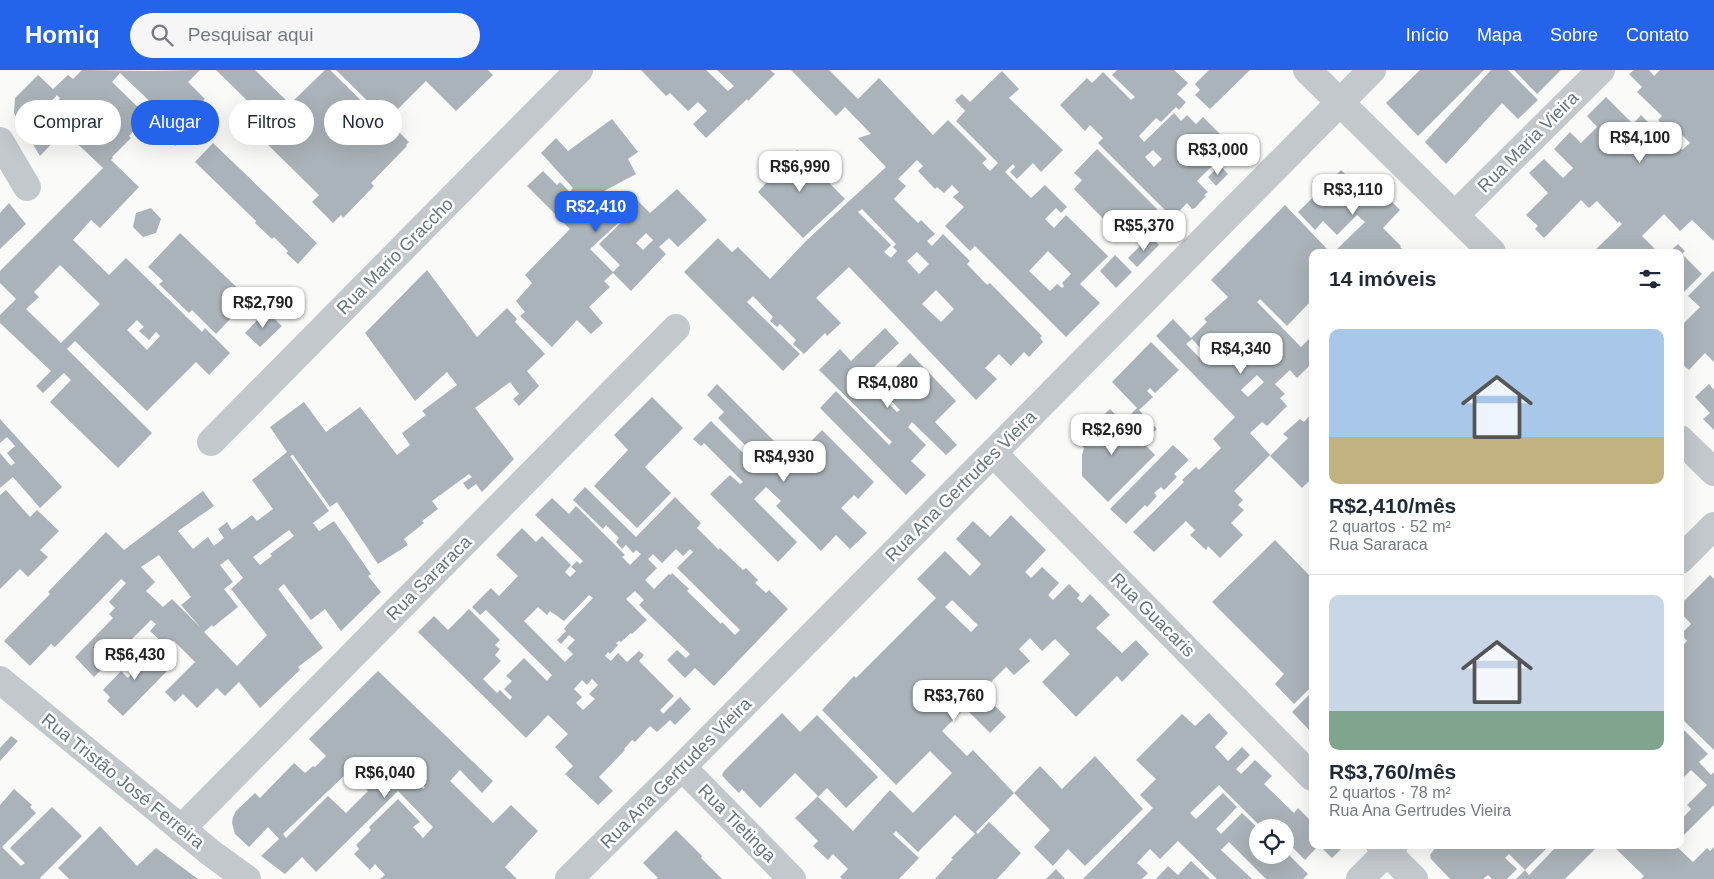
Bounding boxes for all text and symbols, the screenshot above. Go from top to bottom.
search box [130,13,480,58]
text: Homiq [25,21,100,48]
icon: search [148,21,176,49]
text: Pesquisar aqui [188,24,313,45]
text: Início [1406,25,1449,45]
text: Mapa [1477,25,1522,45]
text: Sobre [1550,25,1598,45]
text: Contato [1626,25,1689,45]
street label: Rua Maria Vieira [1474,87,1583,196]
chip: Comprar [15,100,121,145]
chip: Alugar [131,100,219,145]
chip: Filtros [229,100,314,145]
chip: Novo [324,100,402,145]
pin: R$4,100 [1594,122,1686,164]
text: R$4,100 [1610,129,1670,146]
pin: R$3,000 [1172,134,1264,176]
text: R$3,000 [1188,141,1248,158]
pin: R$6,990 [754,150,846,193]
text: R$6,990 [770,158,830,175]
pin: R$3,110 [1307,174,1399,216]
text: R$3,110 [1323,181,1383,198]
pin: R$2,410 [550,190,642,233]
street label: Rua Mario Graccho [333,194,457,318]
text: R$2,410 [566,198,626,215]
pin: R$5,370 [1098,210,1190,252]
text: R$5,370 [1114,217,1174,234]
icon: filters [1636,265,1664,293]
text: 14 imóveis [1329,267,1436,290]
pin: R$2,790 [217,286,309,329]
text: R$2,790 [233,294,293,311]
pin: R$4,340 [1195,332,1287,375]
text: R$4,340 [1211,340,1271,357]
icon: home [1452,362,1542,452]
pin: R$4,080 [842,366,934,409]
text: R$4,080 [858,374,918,391]
street label: Rua Ana Gertrudes Vieira [882,406,1041,565]
pin: R$2,690 [1066,414,1158,456]
text: R$2,690 [1082,421,1142,438]
pin: R$4,930 [738,440,830,483]
text: R$4,930 [754,448,814,465]
text: R$2,410/mês [1329,494,1456,517]
text: 2 quartos · 52 m² [1329,518,1451,535]
street label: Rua Sararaca [383,531,476,624]
text: Rua Sararaca [1329,536,1428,553]
street label: Rua Guacaris [1107,569,1199,661]
icon: home [1452,627,1542,717]
pin: R$6,430 [89,638,181,681]
text: R$6,430 [105,646,165,663]
pin: R$3,760 [908,680,1000,722]
text: R$3,760 [924,687,984,704]
street label: Rua Ana Gertrudes Vieira [597,693,756,852]
street label: Rua Tristão José Ferreira [38,709,209,853]
pin: R$6,040 [339,756,431,799]
text: R$3,760/mês [1329,760,1456,783]
text: R$6,040 [355,764,415,781]
street label: Rua Tietinga [694,780,780,866]
text: 2 quartos · 78 m² [1329,784,1451,801]
text: Rua Ana Gertrudes Vieira [1329,802,1511,819]
map controls [1249,819,1294,864]
button: locate [1249,819,1294,864]

